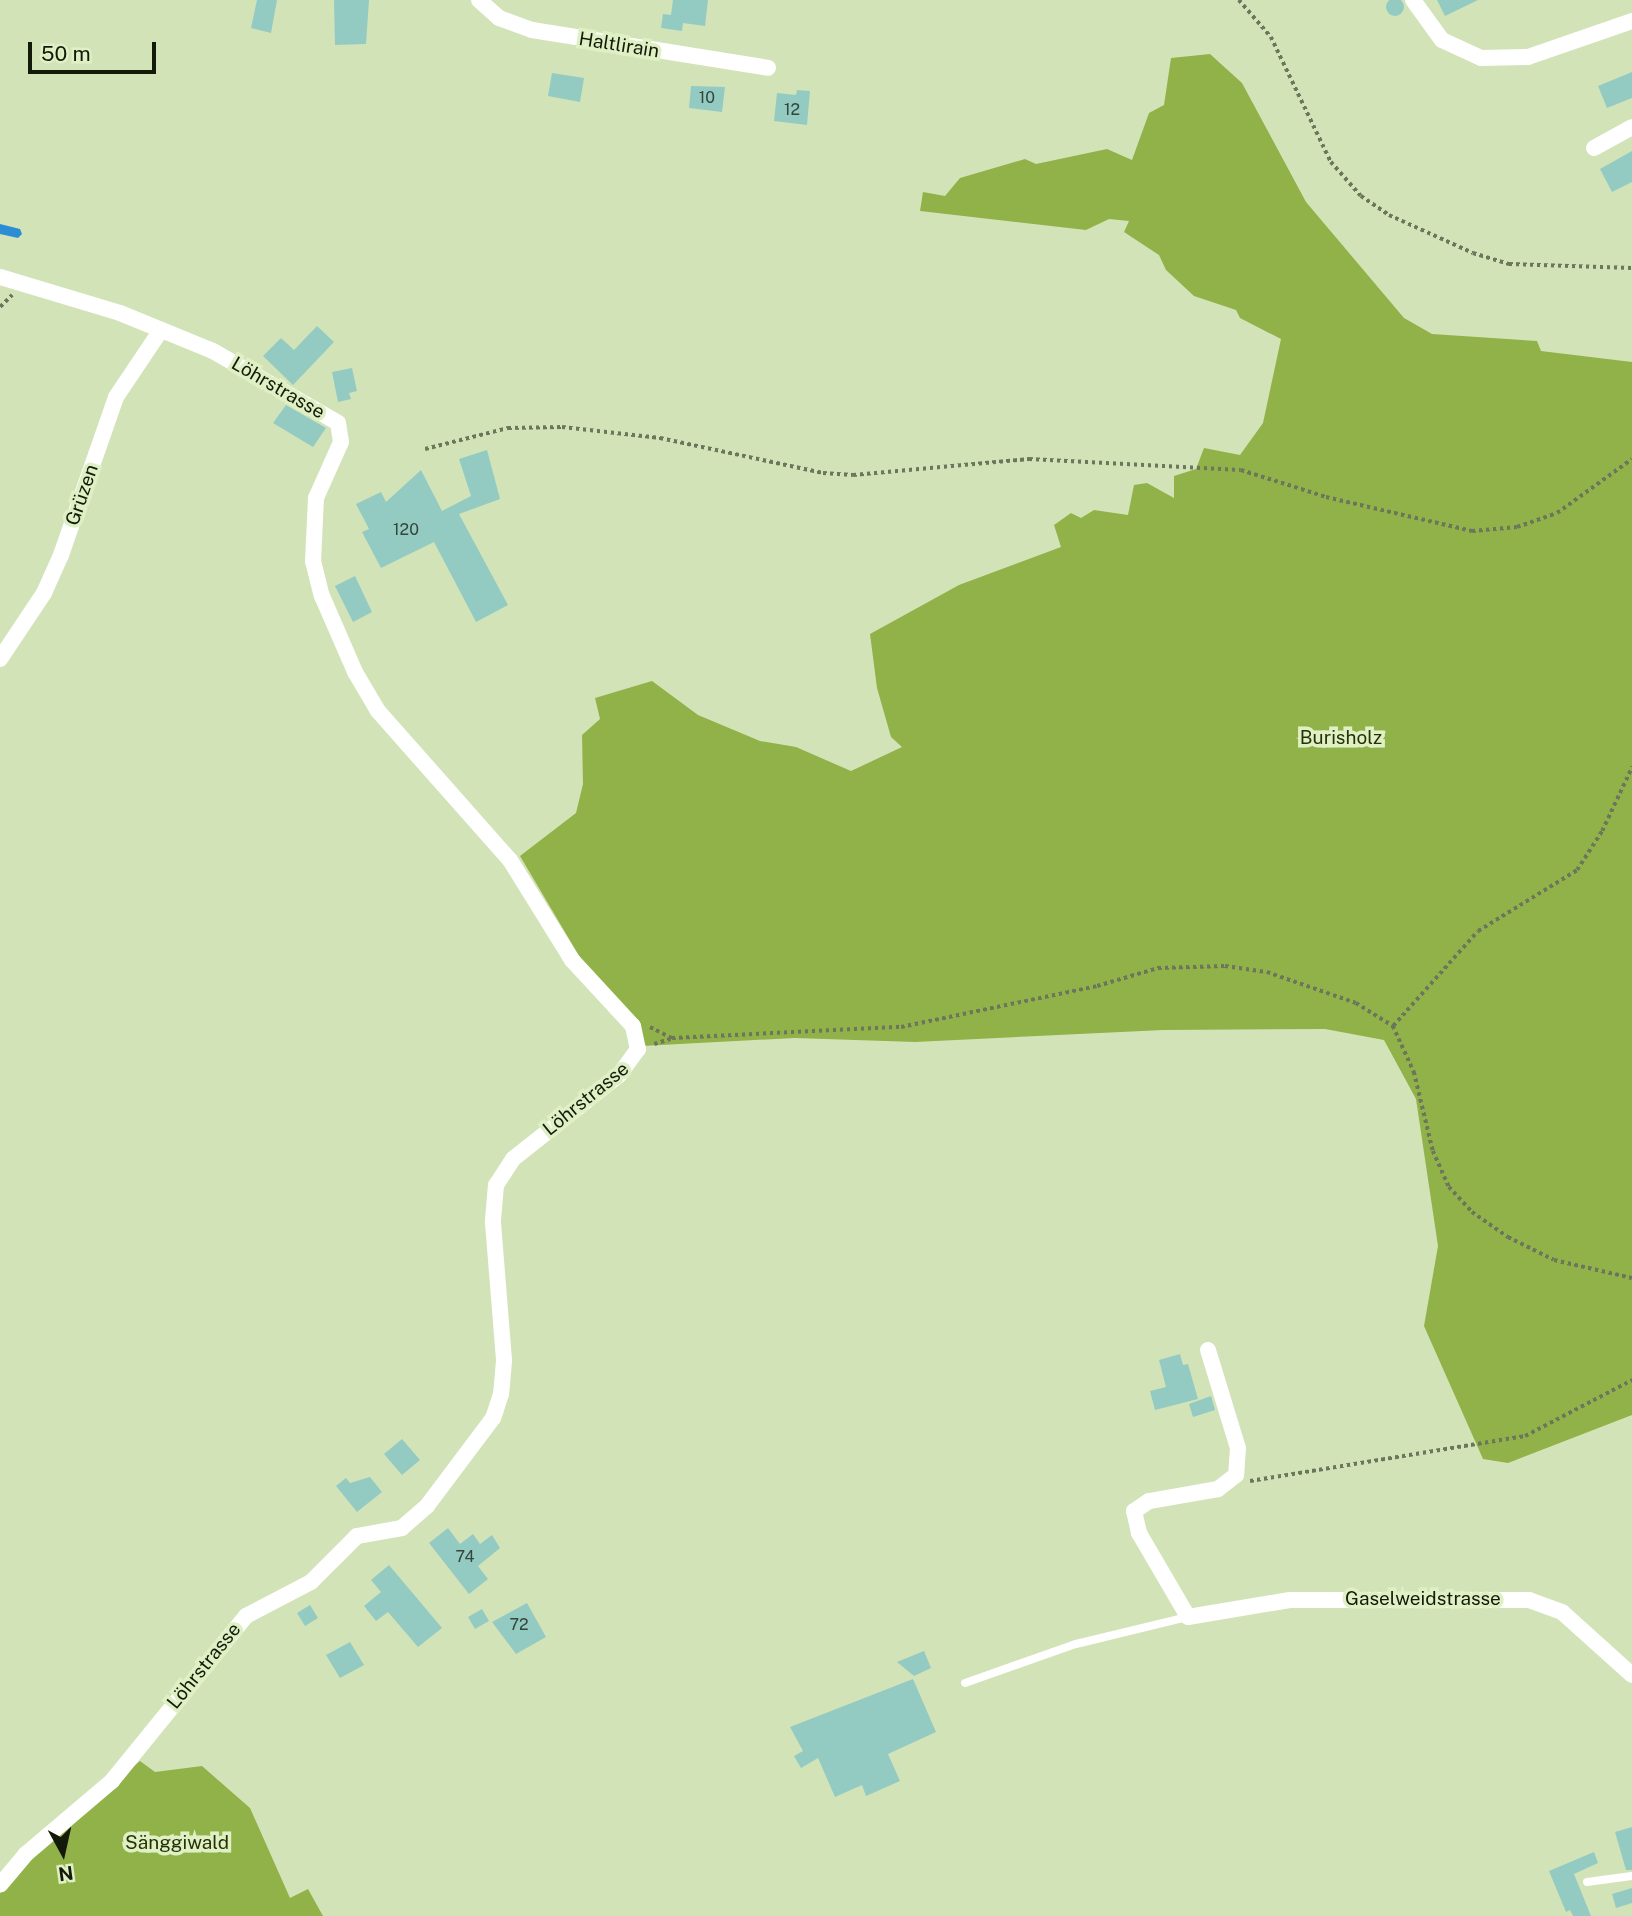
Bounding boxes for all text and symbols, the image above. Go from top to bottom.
street label: Haltlirain [577,27,661,63]
scale bar [32,28,159,72]
text: 50 m [41,41,91,66]
house number: 10 [699,88,715,108]
house number: 12 [784,100,800,120]
street label: Löhrstrasse [227,352,329,424]
street label: Grüzen [61,461,103,529]
house number: 120 [393,520,419,540]
park label: Burisholz [1300,727,1382,749]
street label: Löhrstrasse [538,1057,634,1141]
house number: 74 [455,1547,475,1567]
street label: Gaselweidstrasse [1345,1588,1501,1610]
house number: 72 [509,1615,529,1635]
street label: Löhrstrasse [162,1618,246,1714]
north arrow [28,1818,98,1888]
park label: Sänggiwald [125,1832,229,1854]
text: N [57,1862,75,1886]

